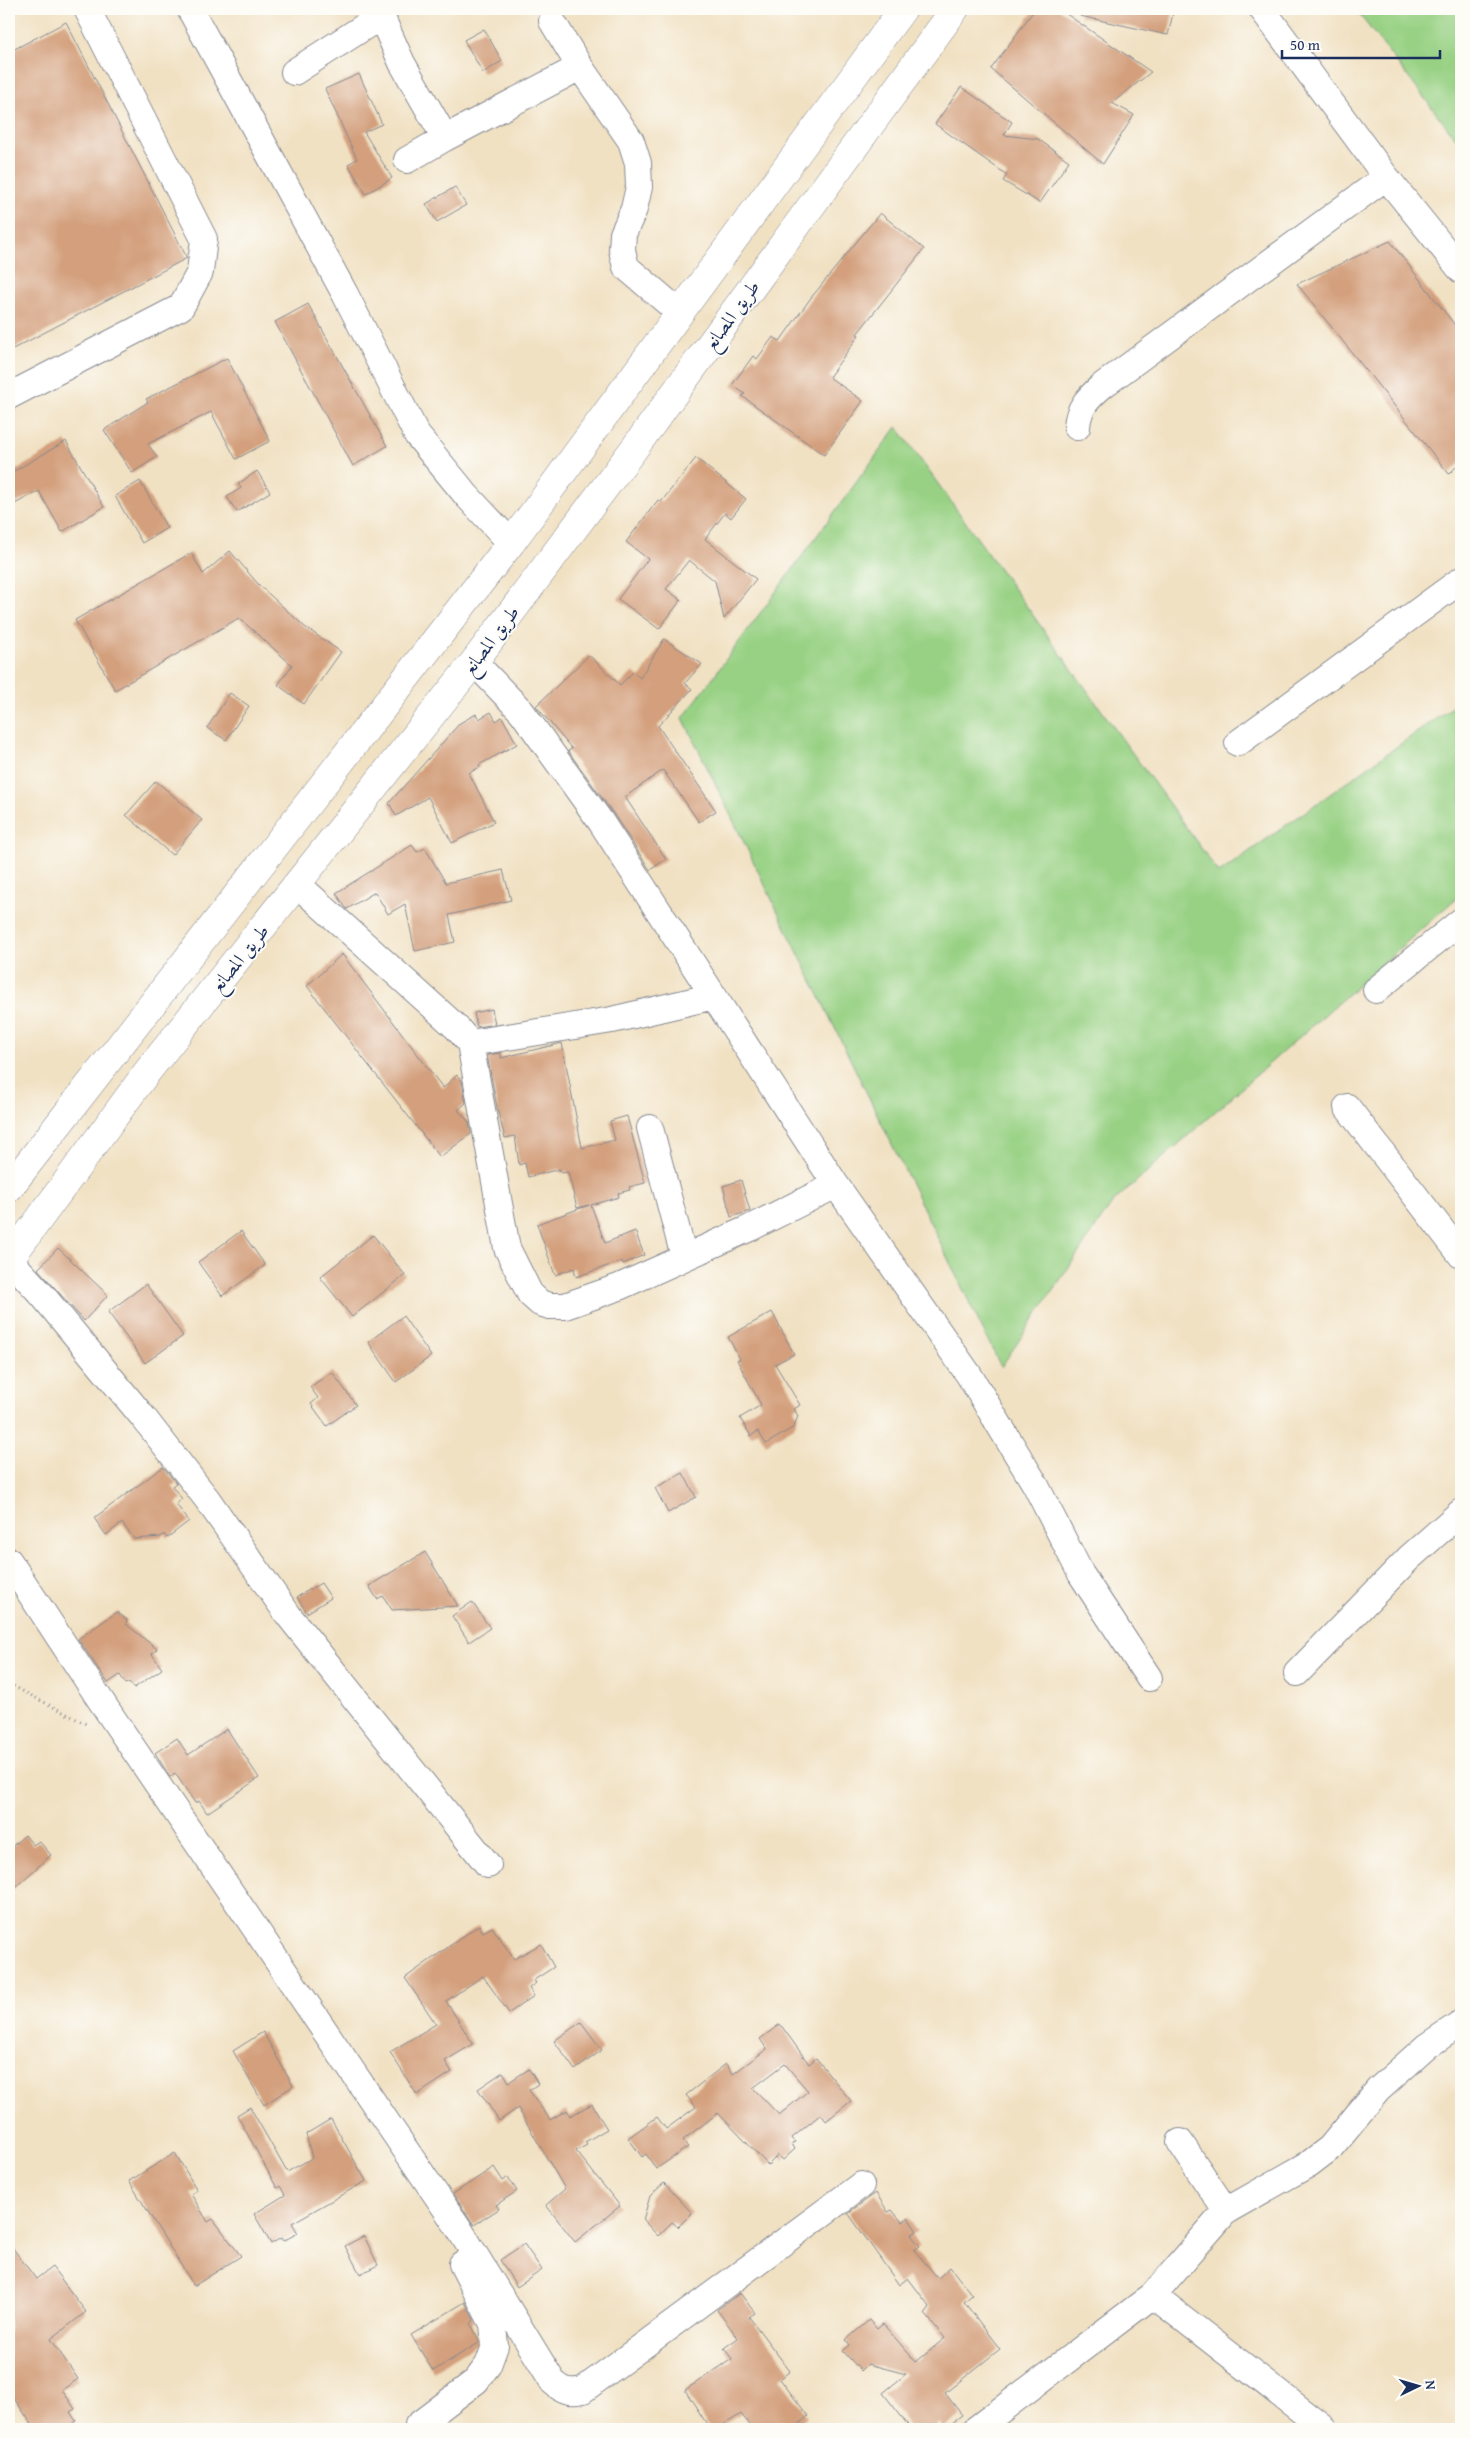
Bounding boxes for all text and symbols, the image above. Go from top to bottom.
scale bar [1282,28,1440,60]
text: 50 m [1290,34,1321,55]
street label: طريق المصانع [696,274,769,358]
street label: طريق المصانع [454,599,529,683]
street label: طريق المصانع [203,918,278,1001]
north arrow [1392,2360,1442,2410]
text: N [1421,2379,1441,2391]

